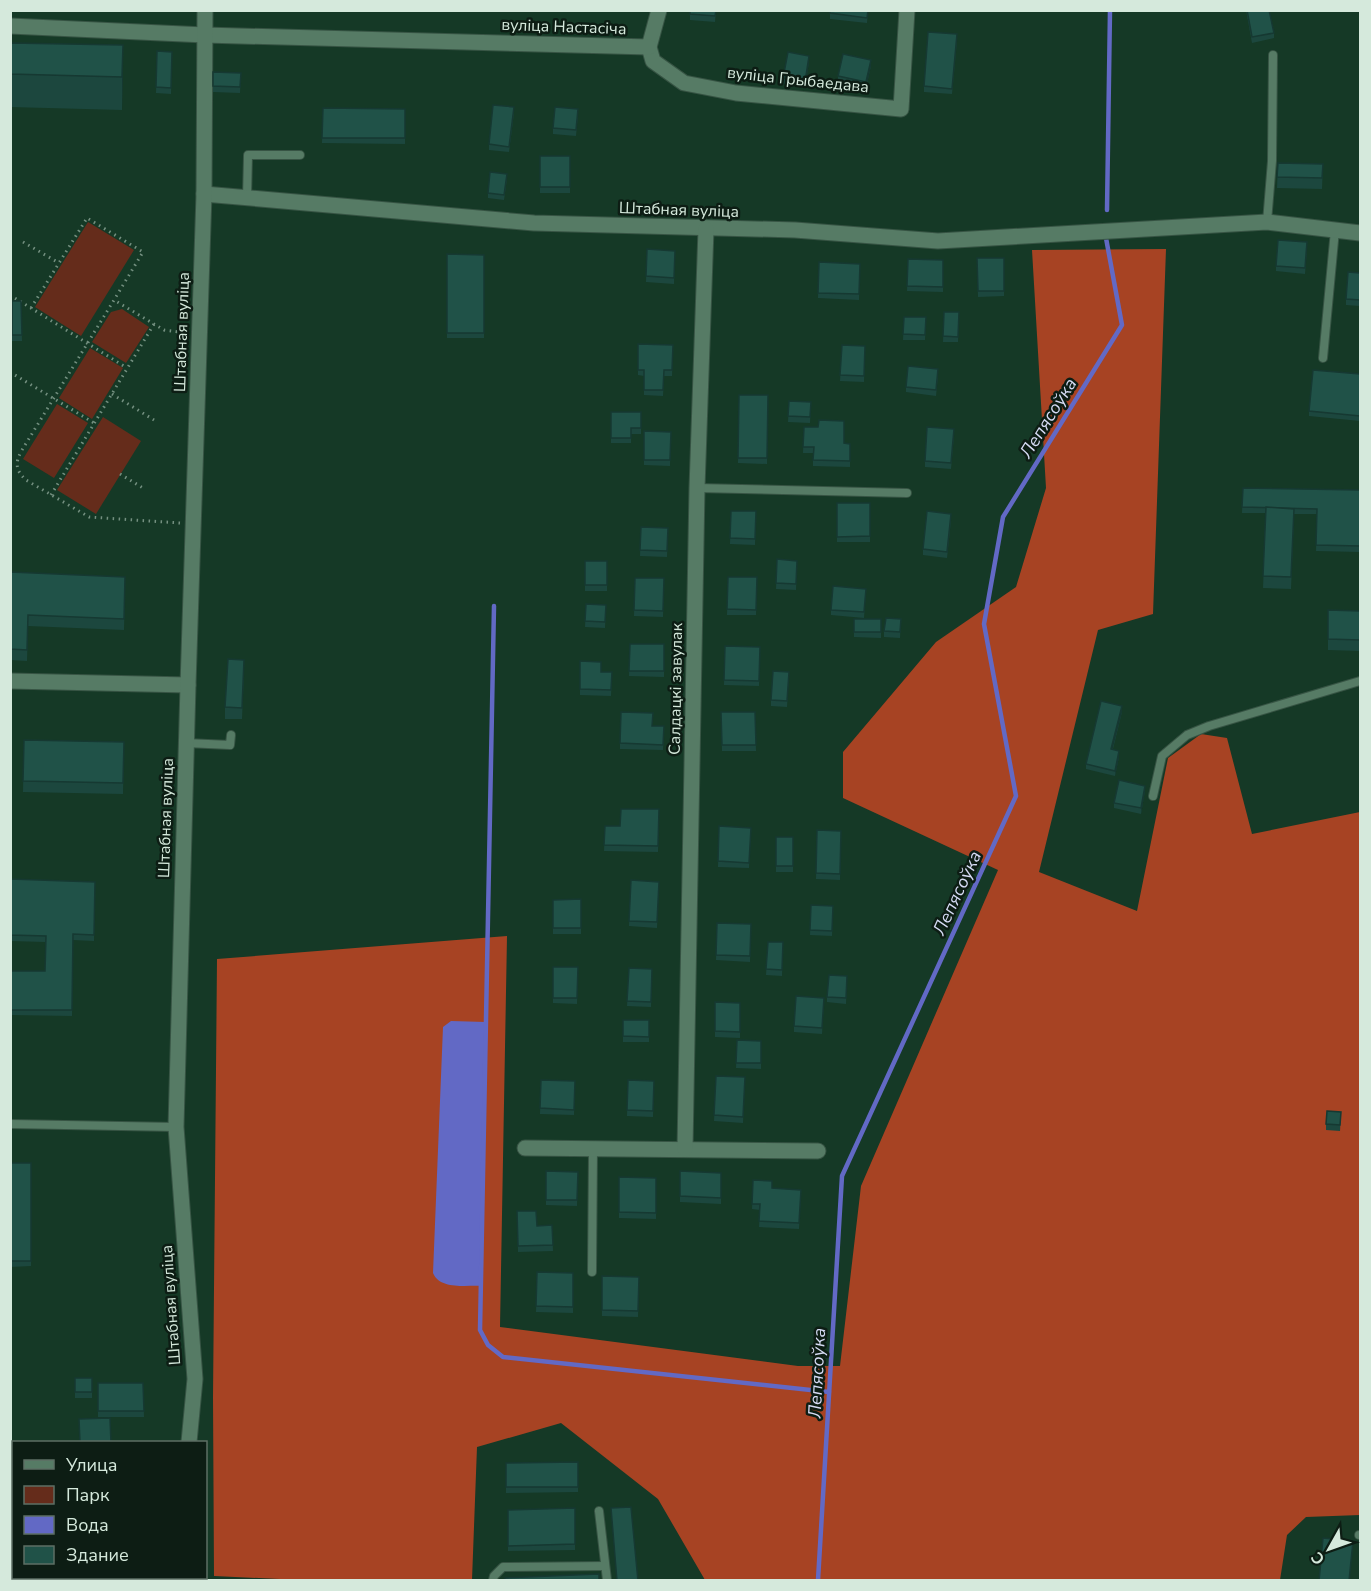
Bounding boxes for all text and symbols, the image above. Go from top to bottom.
street label: вуліца Настасіча [501,14,627,40]
street label: вуліца Грыбаедава [726,62,870,98]
street label: Штабная вуліца [619,197,739,223]
street label: Штабная вуліца [169,272,195,392]
water label: Лепясоўка [1013,373,1082,464]
street label: Салдацкі завулак [664,622,688,755]
street label: Штабная вуліца [153,758,179,878]
water label: Лепясоўка [927,847,987,940]
street label: Штабная вуліца [156,1244,186,1366]
water label: Лепясоўка [803,1327,831,1420]
legend [12,1441,207,1579]
text: Улица [65,1453,117,1477]
text: Парк [66,1483,110,1507]
text: Вода [66,1513,109,1537]
north arrow [1299,1519,1359,1579]
text: Здание [66,1543,129,1567]
text: С [1306,1547,1330,1569]

